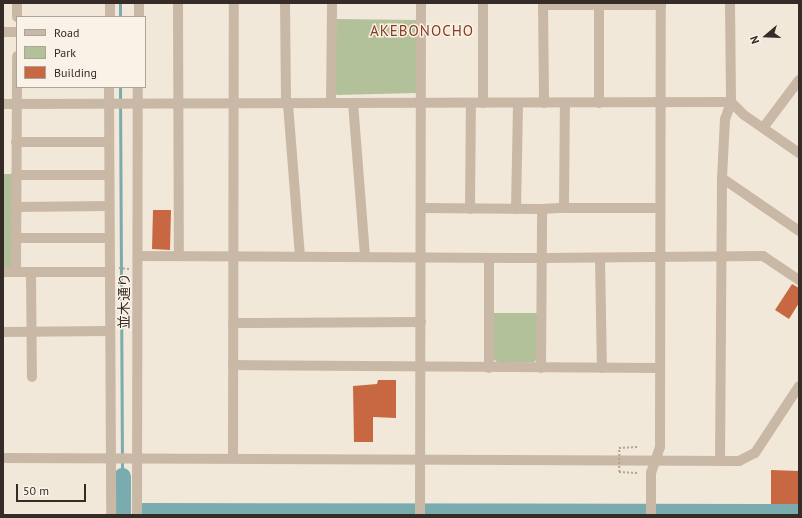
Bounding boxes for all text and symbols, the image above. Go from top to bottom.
legend [16,16,146,88]
north arrow [746,16,786,56]
district label: AKEBONOCHO [370,22,474,40]
text: Road [54,25,79,40]
text: N [747,34,762,46]
text: Park [54,45,76,60]
text: Building [54,65,97,80]
street label: 並木通り [116,273,132,329]
scale bar [18,476,88,502]
text: 50 m [23,483,49,498]

